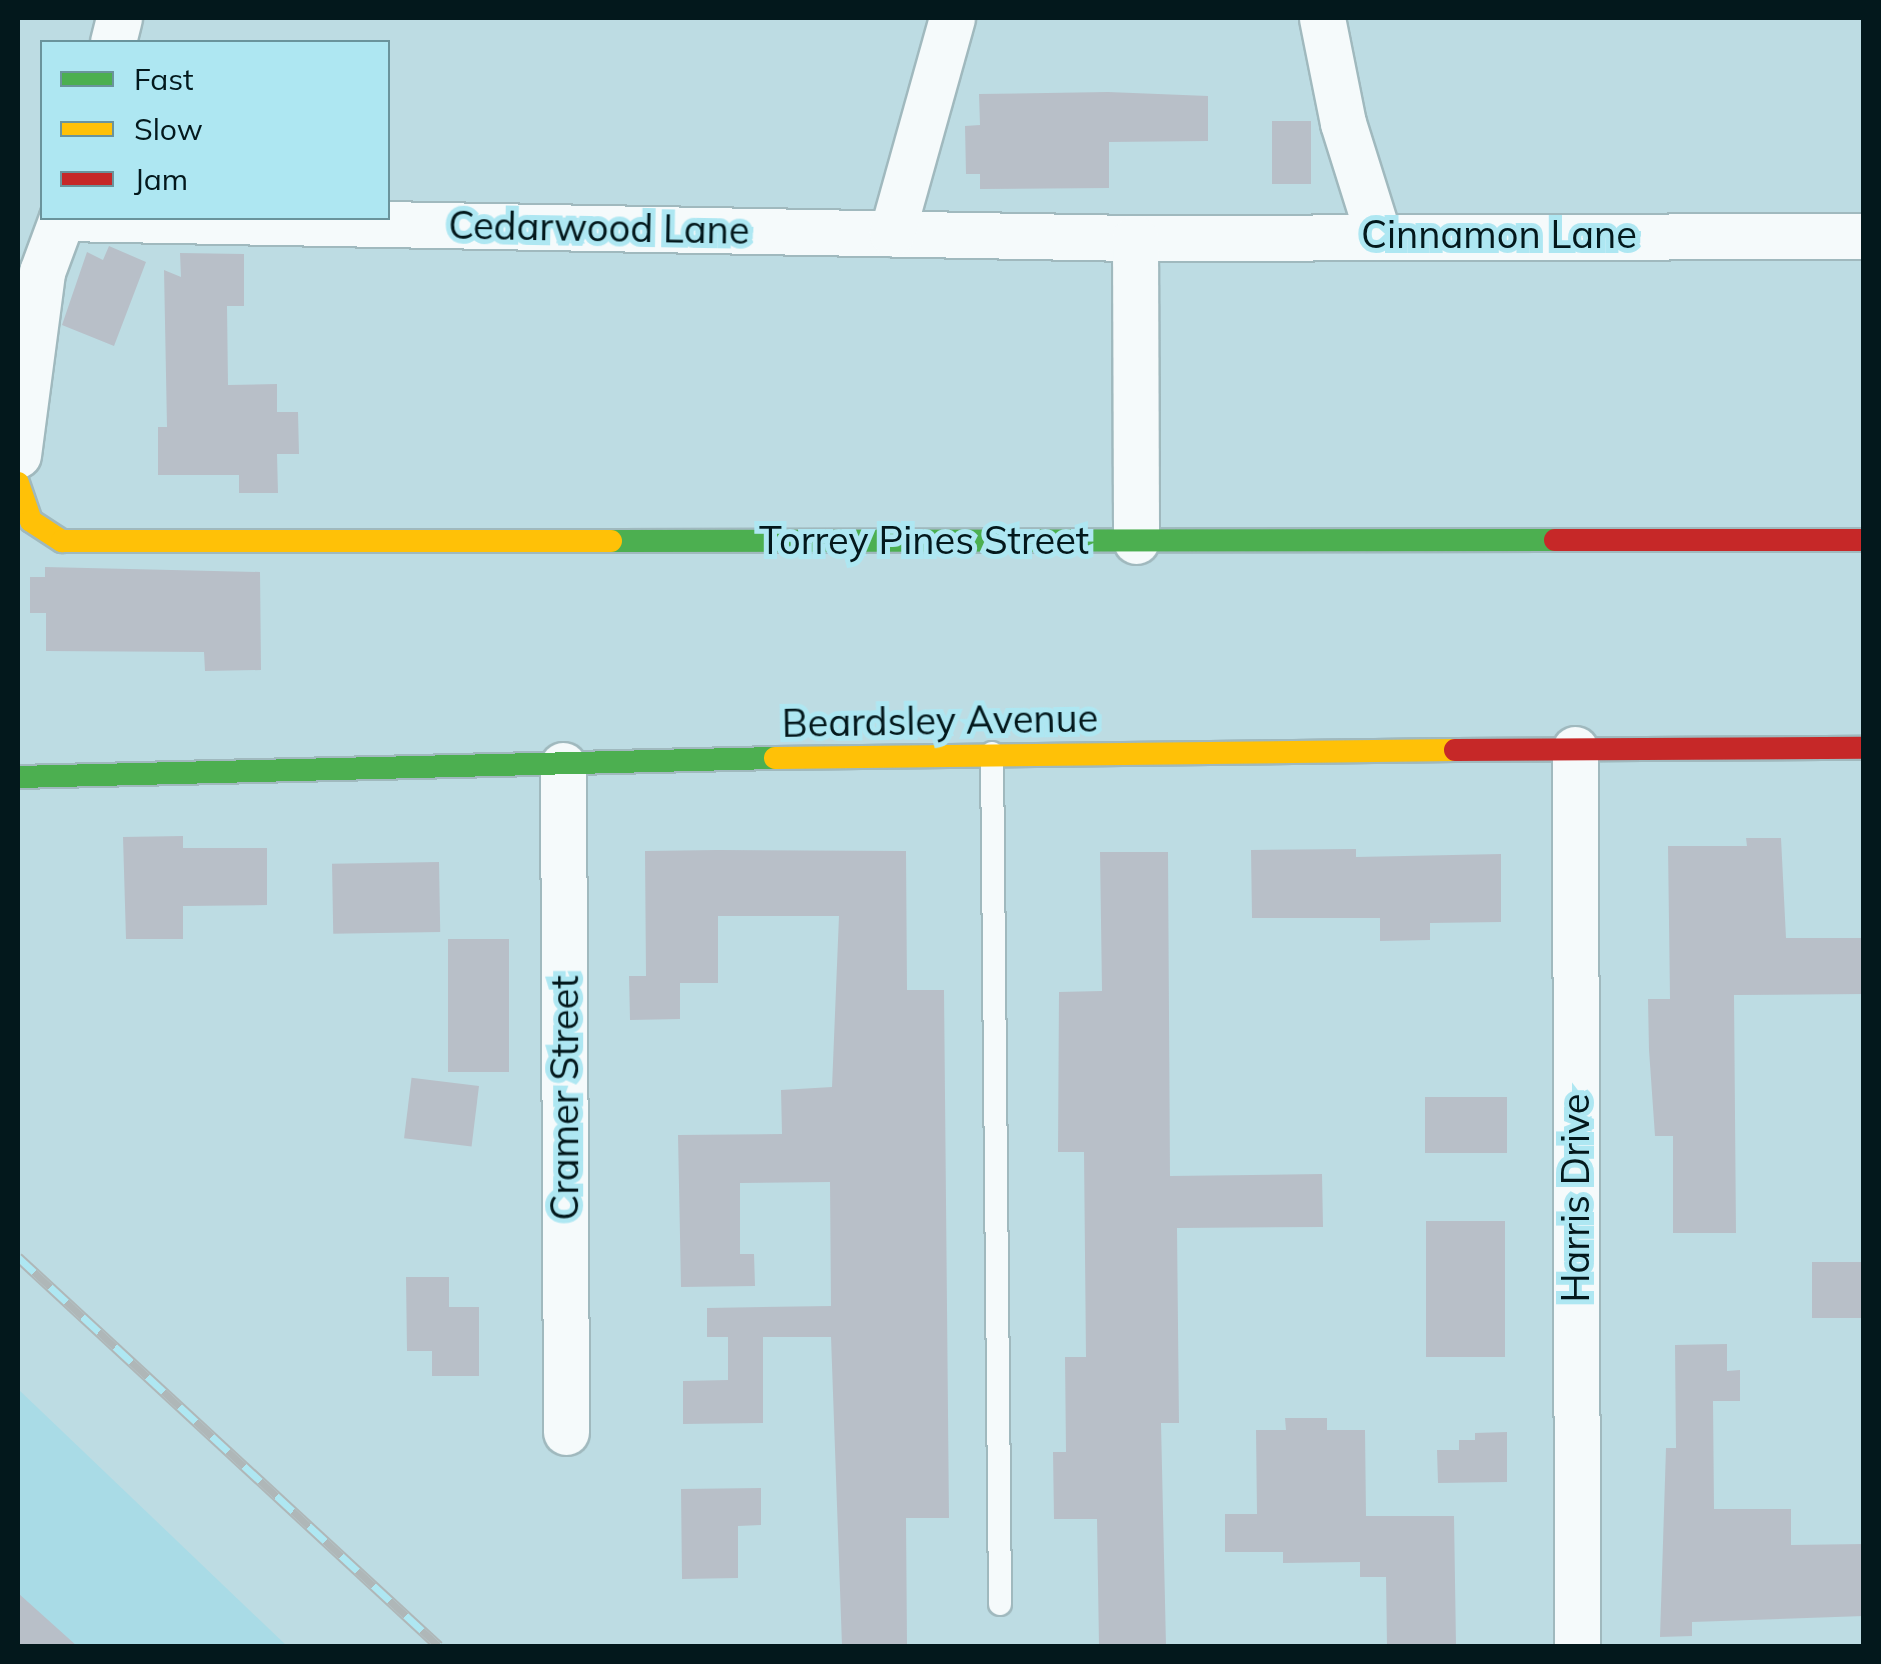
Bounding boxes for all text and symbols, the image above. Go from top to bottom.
legend [40,40,390,220]
text: Fast [134,60,194,98]
text: Slow [134,110,203,148]
text: Jam [134,160,188,198]
street label: Cedarwood Lane [448,203,750,253]
street label: Cinnamon Lane [1361,212,1637,258]
street label: Torrey Pines Street [759,518,1089,564]
street label: Beardsley Avenue [781,695,1099,747]
street label: Cramer Street [542,975,588,1221]
street label: Harris Drive [1553,1093,1599,1303]

